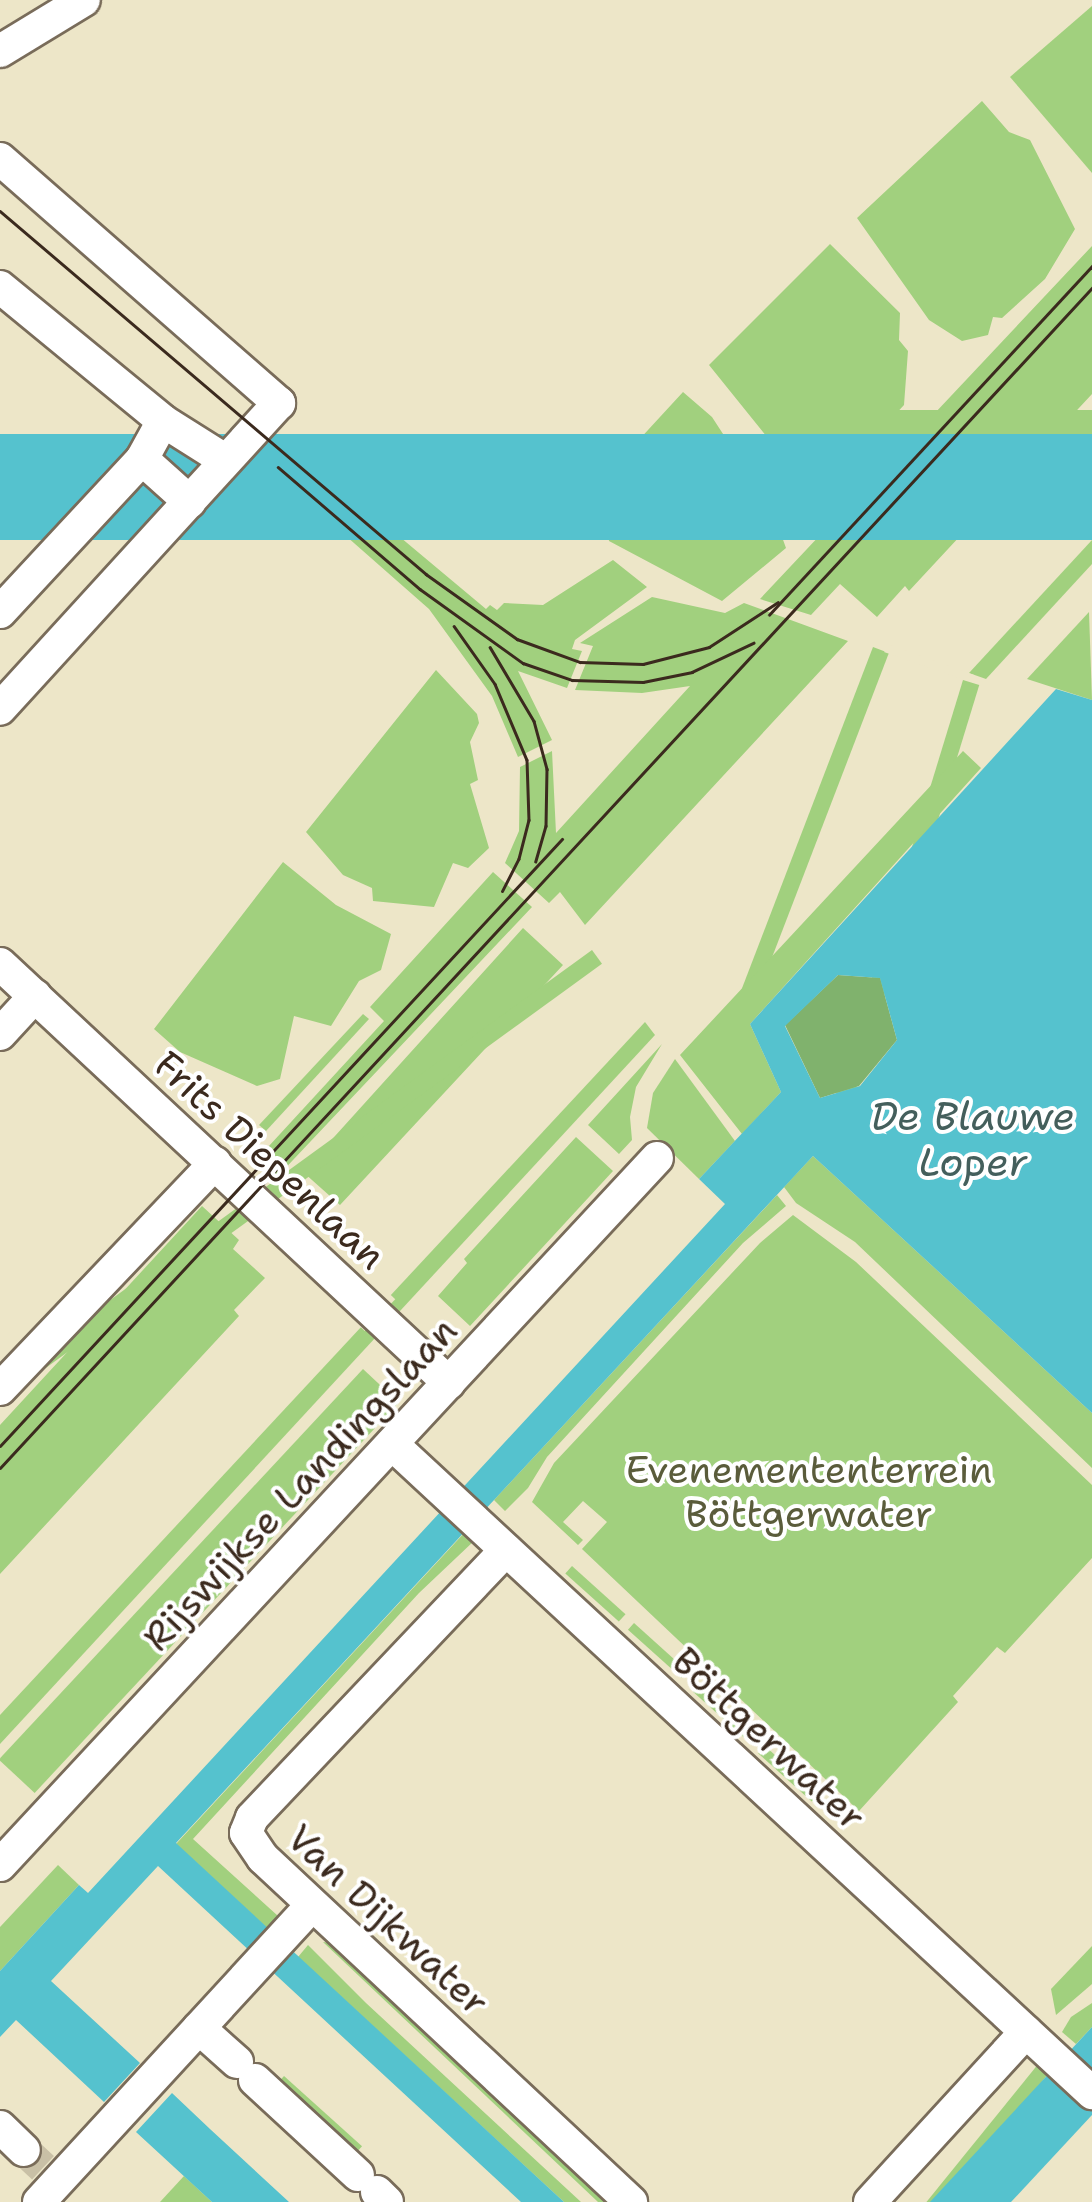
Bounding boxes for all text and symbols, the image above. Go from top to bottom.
street label: Frits Diepenlaan [145,1041,395,1279]
water label: De Blauwe Loper [871,1092,1075,1186]
street label: Rijswijkse Landingslaan [134,1308,466,1660]
park label: Evenemententerrein Böttgerwater [626,1447,992,1536]
street label: Böttgerwater [663,1638,875,1840]
street label: Van Dijkwater [278,1815,498,2025]

